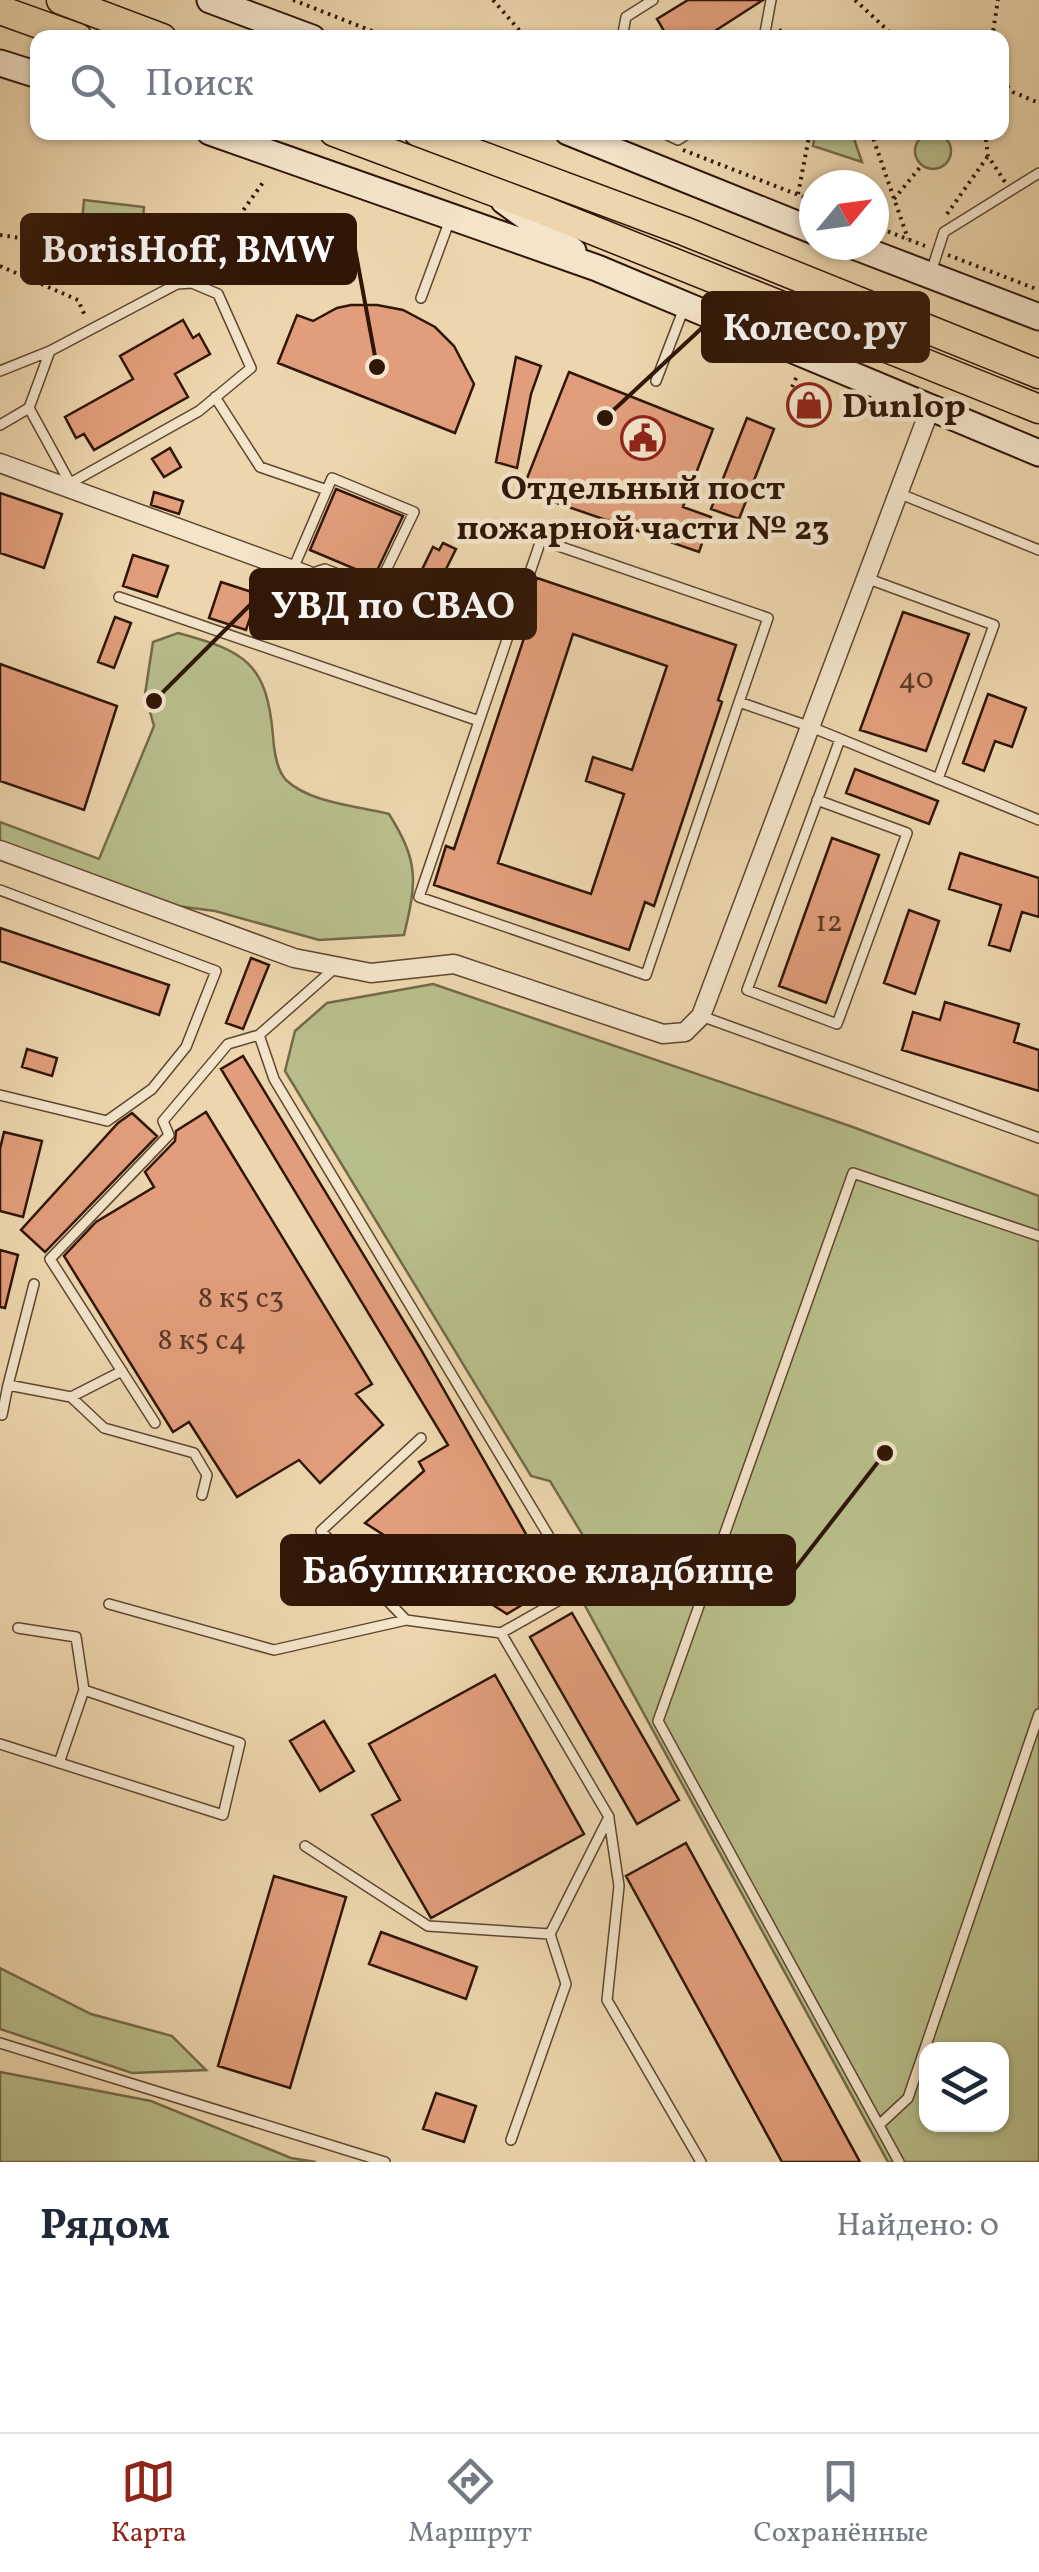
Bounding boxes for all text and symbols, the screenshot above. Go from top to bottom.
search box [30,30,1009,140]
icon: search [65,58,120,113]
text: Поиск [145,59,254,112]
north arrow [799,170,889,260]
callout: BorisHoff, BMW [22,215,355,283]
text: BorisHoff, BMW [41,226,335,279]
callout: Колесо.ру [703,293,928,361]
text: Колесо.ру [723,304,907,357]
shop icon: Dunlop [786,382,832,428]
place label: Dunlop [842,384,966,432]
public building icon: Отдельный пост пожарной части № 23 [620,415,666,461]
place label: Отдельный пост пожарной части № 23 [456,466,830,554]
callout: УВД по СВАО [251,570,535,638]
text: УВД по СВАО [271,582,515,635]
house number: 40 [898,659,934,701]
house number: 12 [815,902,843,944]
house number: 8 к5 с3 [198,1278,284,1320]
house number: 8 к5 с4 [158,1320,246,1362]
callout: Бабушкинское кладбище [282,1536,794,1604]
text: Бабушкинское кладбище [302,1547,774,1600]
map controls [919,2042,1009,2132]
button: layers [919,2042,1009,2132]
text: Рядом [40,2198,170,2257]
text: Найдено: 0 [837,2205,999,2249]
tab: Карта [111,2454,187,2553]
tab: Маршрут [408,2454,532,2553]
tab: Сохранённые [754,2454,928,2553]

